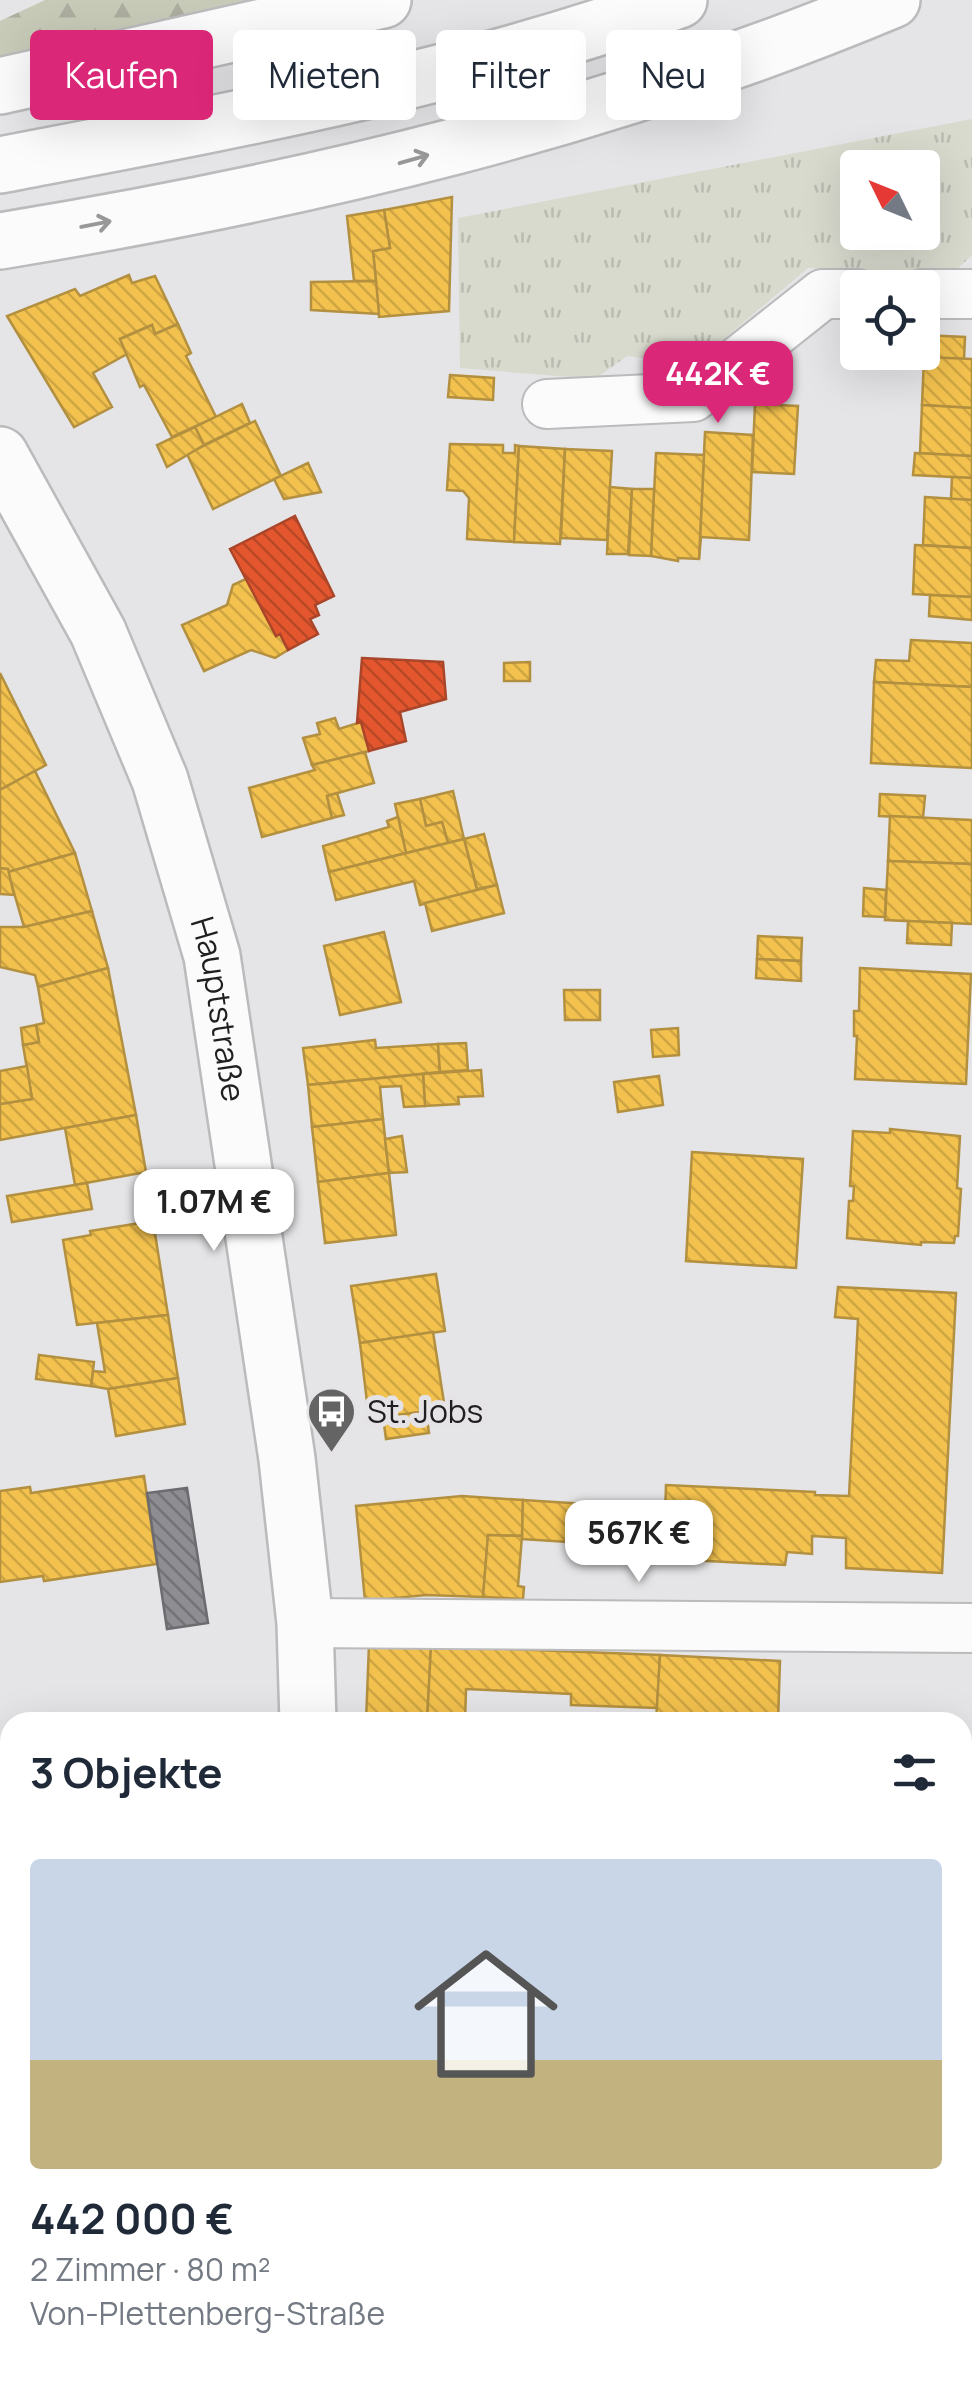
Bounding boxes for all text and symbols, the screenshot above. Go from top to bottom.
chip: Kaufen [30,30,213,120]
chip: Mieten [233,30,416,120]
chip: Filter [436,30,586,120]
chip: Neu [606,30,741,120]
one-way arrow [398,148,429,167]
north arrow [840,150,940,250]
map controls [840,150,940,370]
one-way arrow [79,214,111,233]
button: locate [840,270,940,370]
pin: 442K € [637,341,799,426]
text: 442K € [665,351,771,395]
street label: Hauptstraße [181,911,256,1105]
pin: 1.07M € [122,1169,306,1254]
text: 1.07M € [156,1179,272,1223]
bus stop icon: St. Jobs [306,1386,358,1454]
place label: St. Jobs [367,1389,483,1433]
pin: 567K € [558,1500,720,1585]
text: 567K € [587,1510,691,1554]
text: 3 Objekte [30,1743,223,1801]
icon: filters [887,1745,942,1800]
icon: home [396,1924,576,2104]
text: 442 000 € [30,2189,234,2247]
text: 2 Zimmer · 80 m² [30,2247,271,2291]
text: Von-Plettenberg-Straße [30,2291,385,2335]

